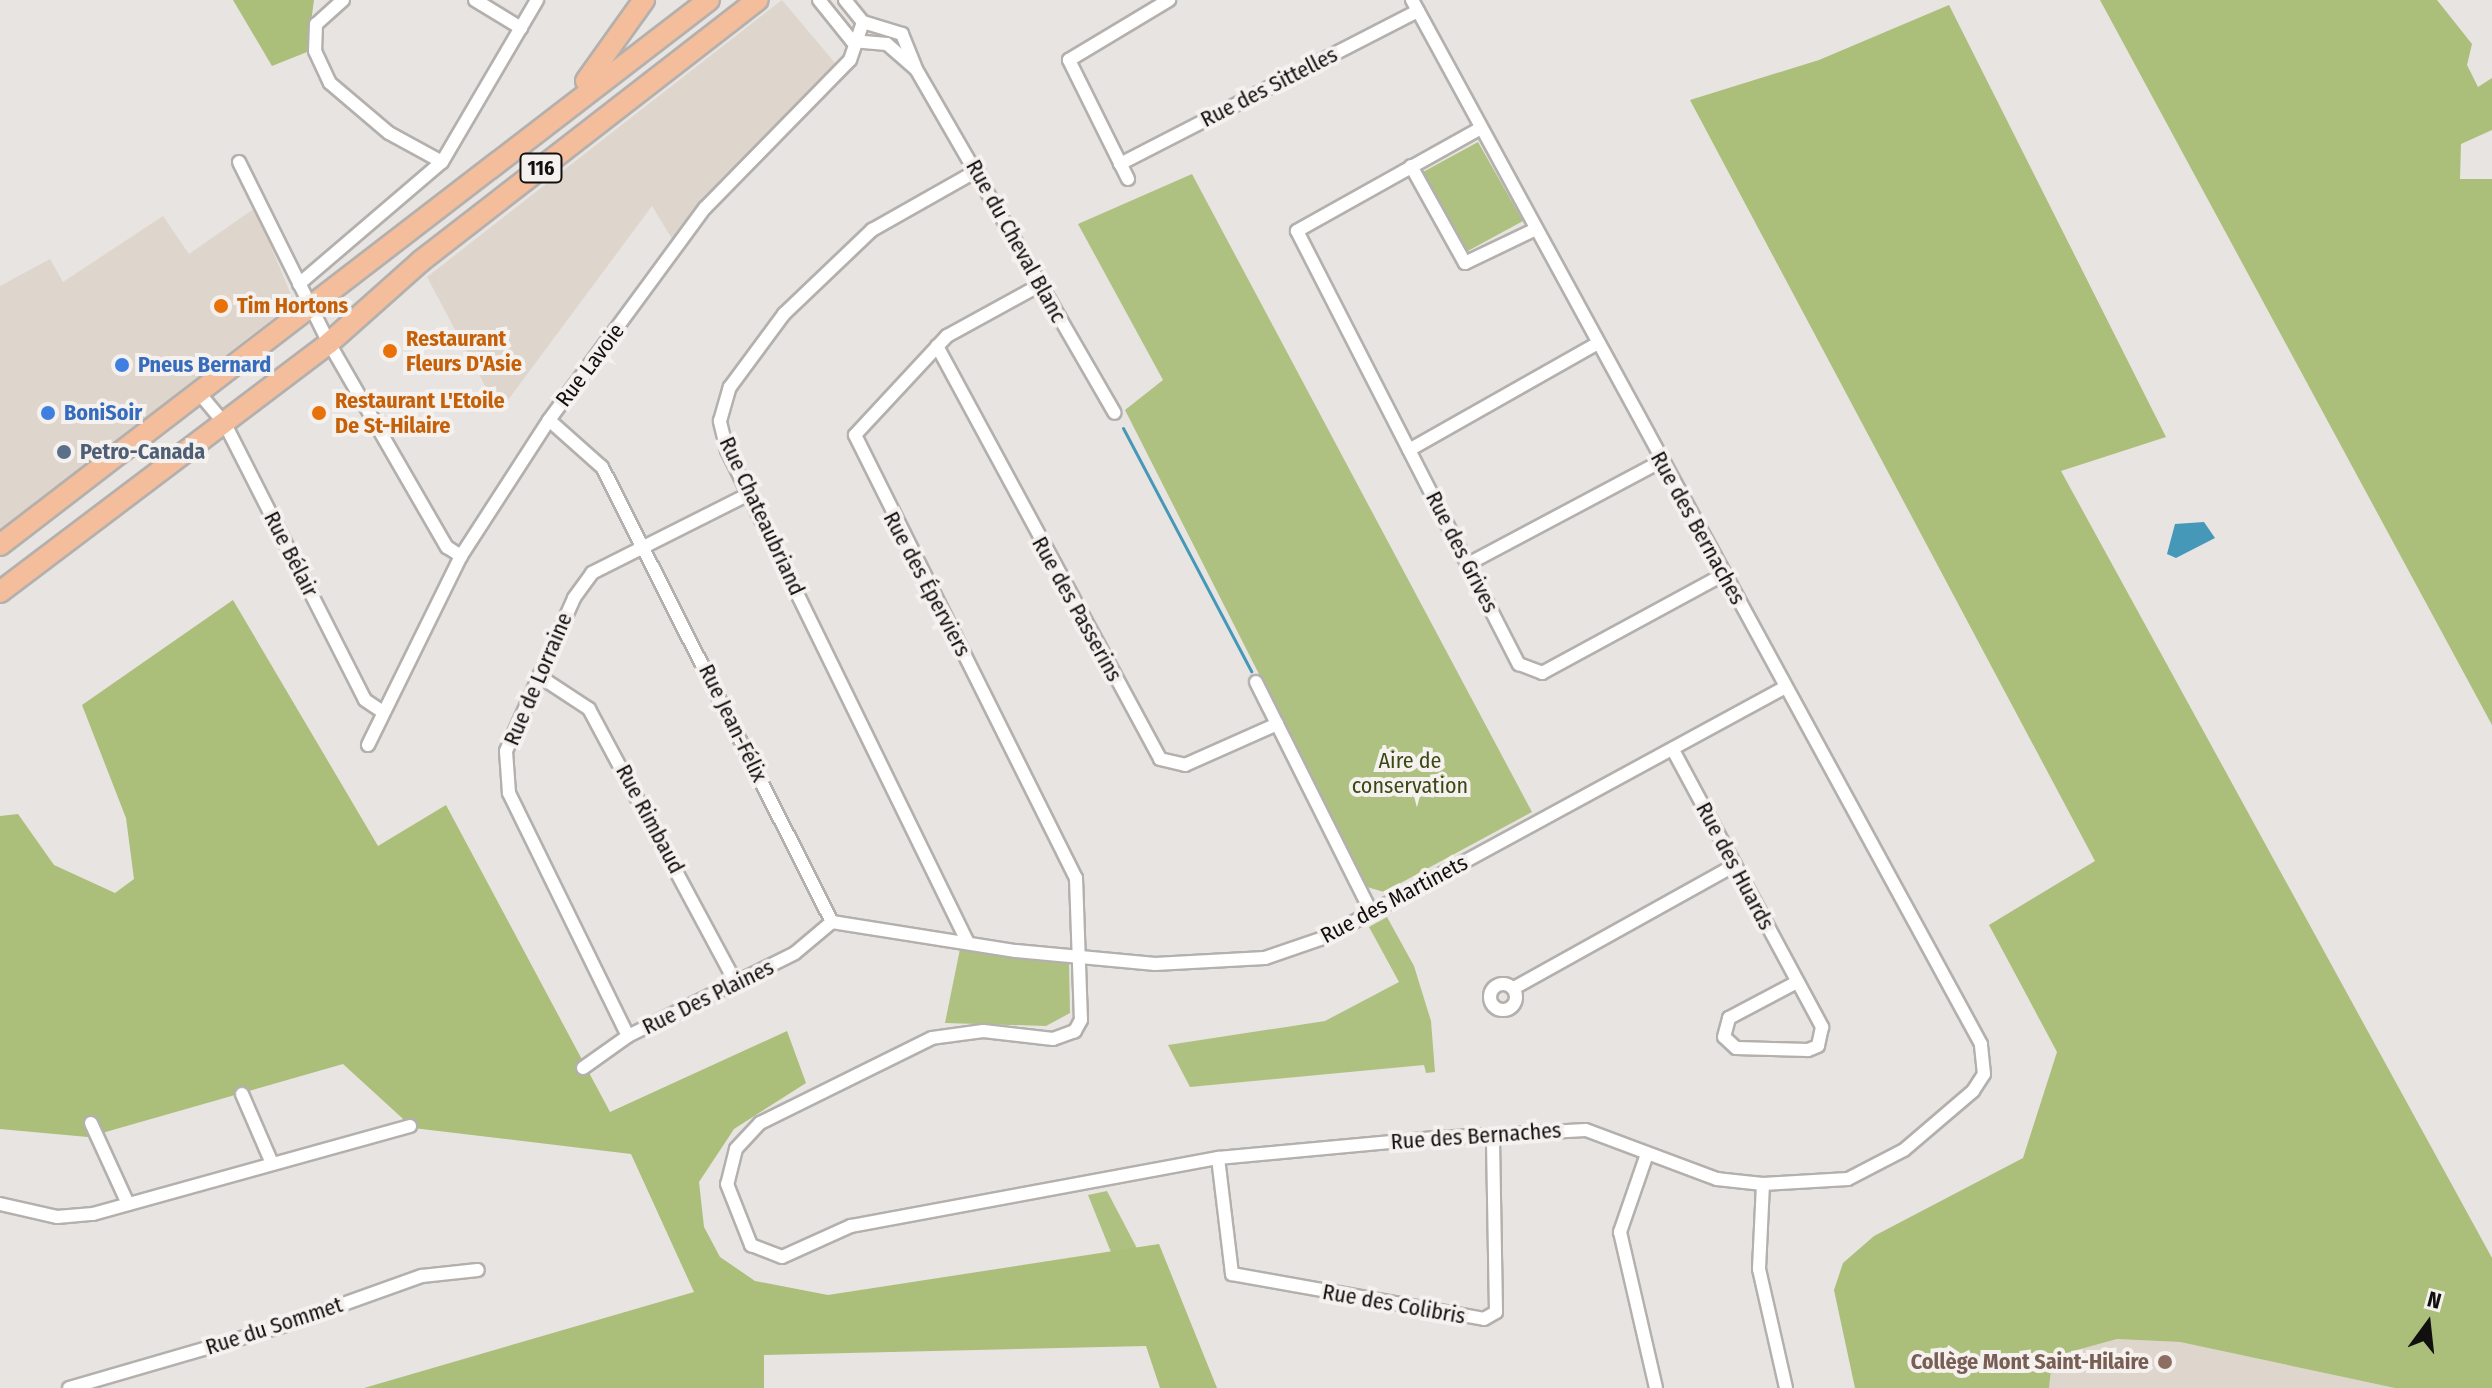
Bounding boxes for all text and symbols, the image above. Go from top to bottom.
street label: Rue des Sittelles [1196,41,1342,133]
road number: 116 [519,152,563,184]
street label: Rue du Cheval Blanc [960,155,1072,327]
place label: Tim Hortons [237,293,348,319]
marker: Tim Hortons [212,297,230,315]
street label: Rue Lavoie [550,318,630,412]
place label: Restaurant Fleurs D'Asie [406,325,522,376]
marker: Restaurant Fleurs D'Asie [381,342,399,360]
place label: Pneus Bernard [138,352,271,378]
marker: Pneus Bernard [113,356,131,374]
place label: Restaurant L'Etoile De St-Hilaire [335,387,505,438]
place label: BoniSoir [64,400,142,426]
marker: BoniSoir [39,404,57,422]
marker: Restaurant L'Etoile De St-Hilaire [310,404,328,422]
street label: Rue Chateaubriand [714,433,810,599]
place label: Petro-Canada [80,439,205,465]
marker: Petro-Canada [55,443,73,461]
street label: Rue des Bernaches [1645,447,1751,609]
street label: Rue des Grives [1420,487,1504,617]
street label: Rue Bélair [258,507,324,601]
street label: Rue des Éperviers [878,507,976,661]
street label: Rue des Passerins [1026,532,1128,686]
street label: Rue de Lorraine [498,609,578,749]
street label: Rue Jean-Félix [693,660,773,786]
park label: Aire de conservation [1352,747,1468,798]
street label: Rue Rimbaud [610,760,690,878]
street label: Rue des Huards [1690,798,1780,934]
street label: Rue des Martinets [1316,849,1472,949]
street label: Rue Des Plaines [638,954,778,1040]
street label: Rue des Bernaches [1390,1117,1562,1155]
street label: Rue des Colibris [1320,1278,1468,1330]
north arrow [2388,1284,2468,1364]
text: N [2424,1286,2444,1315]
street label: Rue du Sommet [202,1291,346,1361]
place label: Collège Mont Saint-Hilaire [1911,1349,2149,1375]
marker: Collège Mont Saint-Hilaire [2156,1353,2174,1371]

